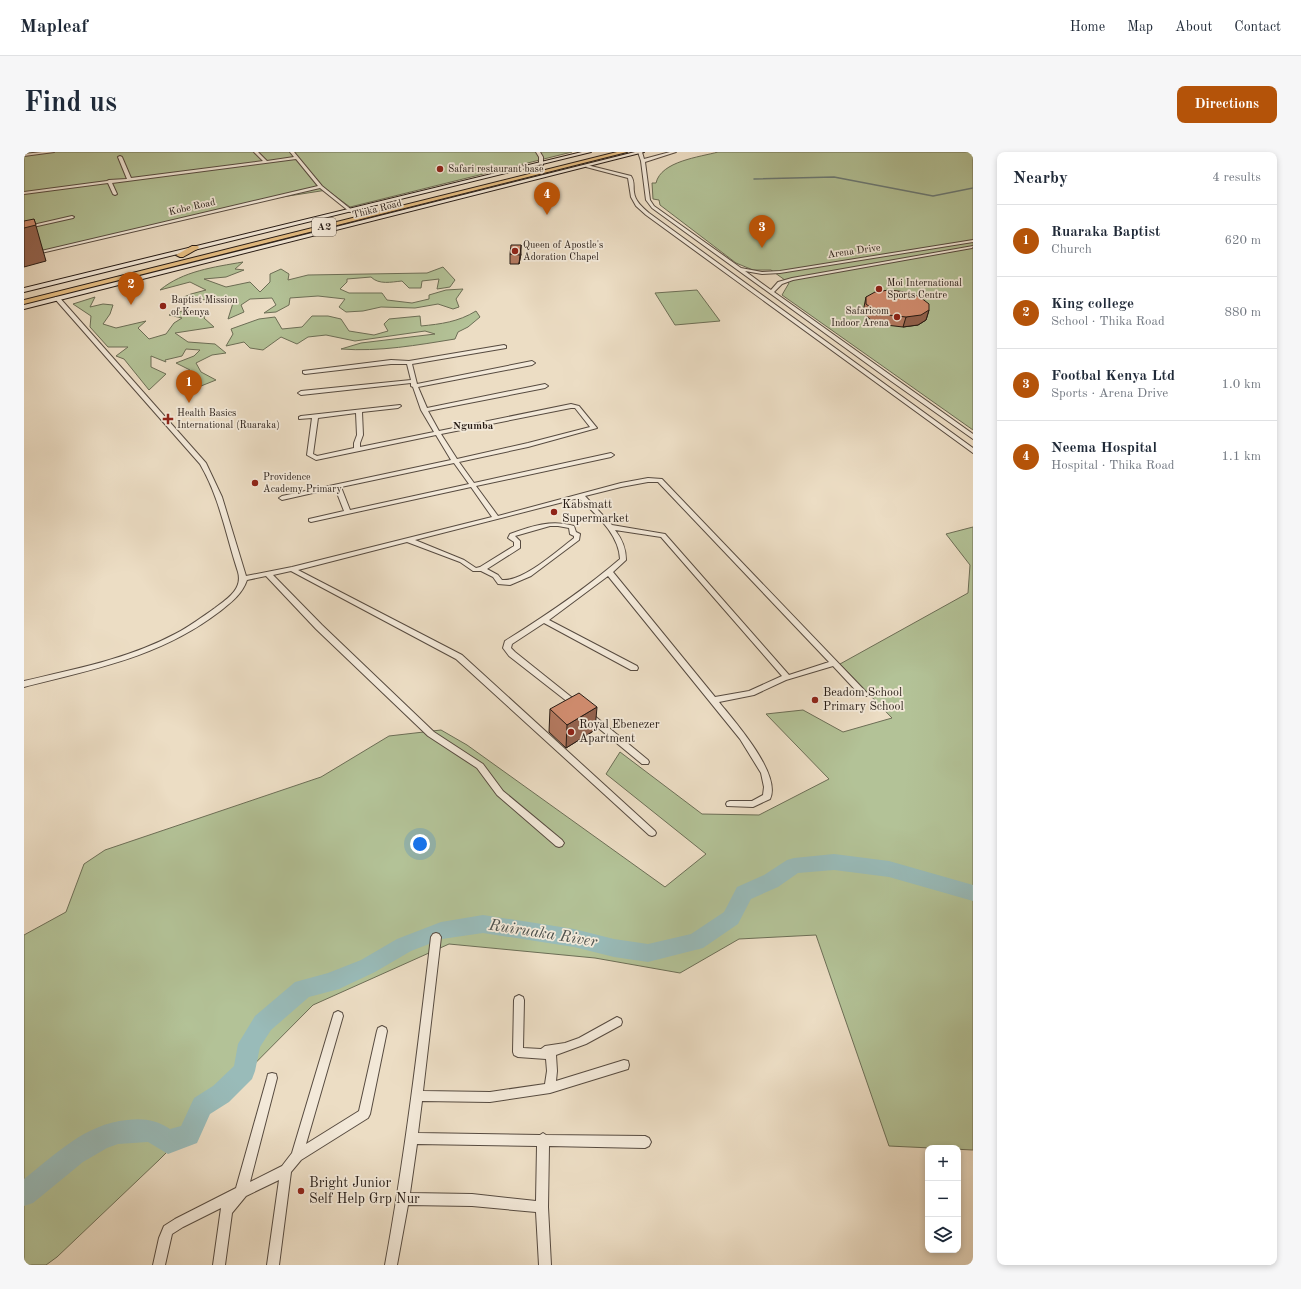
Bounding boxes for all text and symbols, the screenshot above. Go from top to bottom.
text: Mapleaf [20,18,88,37]
text: Home [1070,20,1105,34]
text: Map [1127,20,1153,34]
text: About [1175,20,1212,34]
text: Contact [1234,20,1281,34]
button: Directions [1177,86,1277,123]
text: Find us [24,90,117,118]
marker: Safari restaurant base [435,164,445,174]
place label: Safari restaurant base [448,164,544,174]
text: Nearby [1013,170,1068,187]
text: 4 results [1212,171,1261,184]
pin: 4 [534,182,560,215]
street label: Kobe Road [168,197,216,217]
street label: Thika Road [351,198,403,220]
pin: 3 [749,215,775,248]
road number: A2 [312,218,336,236]
text: Ruaraka Baptist [1051,225,1160,240]
text: 1 [1022,234,1030,247]
text: 620 m [1224,234,1261,247]
place label: Queen of Apostle's Adoration Chapel [523,240,603,262]
street label: Arena Drive [827,242,882,260]
text: Church [1051,243,1092,256]
marker: Queen of Apostle's Adoration Chapel [510,246,520,256]
pin: 2 [118,272,144,305]
place label: Moi International Sports Centre [887,278,962,300]
marker: Moi International Sports Centre [874,284,884,294]
place label: Baptist Mission of Kenya [171,295,238,317]
text: King college [1051,297,1134,312]
marker: Baptist Mission of Kenya [158,301,168,311]
place label: Safaricom Indoor Arena [831,306,889,328]
text: 2 [1022,306,1030,319]
text: 880 m [1224,306,1261,319]
marker: Safaricom Indoor Arena [892,312,902,322]
text: School · Thika Road [1051,315,1165,328]
text: Footbal Kenya Ltd [1051,369,1175,384]
pin: 1 [176,370,202,403]
text: 3 [1022,378,1030,391]
text: 1.0 km [1222,378,1261,391]
text: Sports · Arena Drive [1051,387,1168,400]
place label: Health Basics International (Ruaraka) [177,408,280,431]
marker: Health Basics International (Ruaraka) [162,413,174,425]
district label: Ngumba [453,421,494,432]
text: Neema Hospital [1051,441,1157,456]
text: 4 [1022,450,1030,463]
text: 1.1 km [1222,450,1261,463]
text: Hospital · Thika Road [1051,459,1175,472]
place label: Providence Academy Primary [263,472,342,494]
marker: Providence Academy Primary [250,478,260,488]
place label: Kabsmatt Supermarket [562,499,629,525]
marker: Kabsmatt Supermarket [549,507,559,517]
place label: Beadom School Primary School [823,687,904,713]
marker: Beadom School Primary School [810,695,820,705]
place label: Royal Ebenezer Apartment [579,719,660,745]
marker: Royal Ebenezer Apartment [566,727,576,737]
your location [410,834,430,854]
water label: Ruiruaka River [487,917,599,951]
map controls [925,1145,961,1253]
button: + [925,1145,961,1181]
place label: Bright Junior Self Help Grp Nur [309,1176,420,1206]
button: − [925,1181,961,1217]
marker: Bright Junior Self Help Grp Nur [296,1186,306,1196]
button: layers [925,1217,961,1253]

